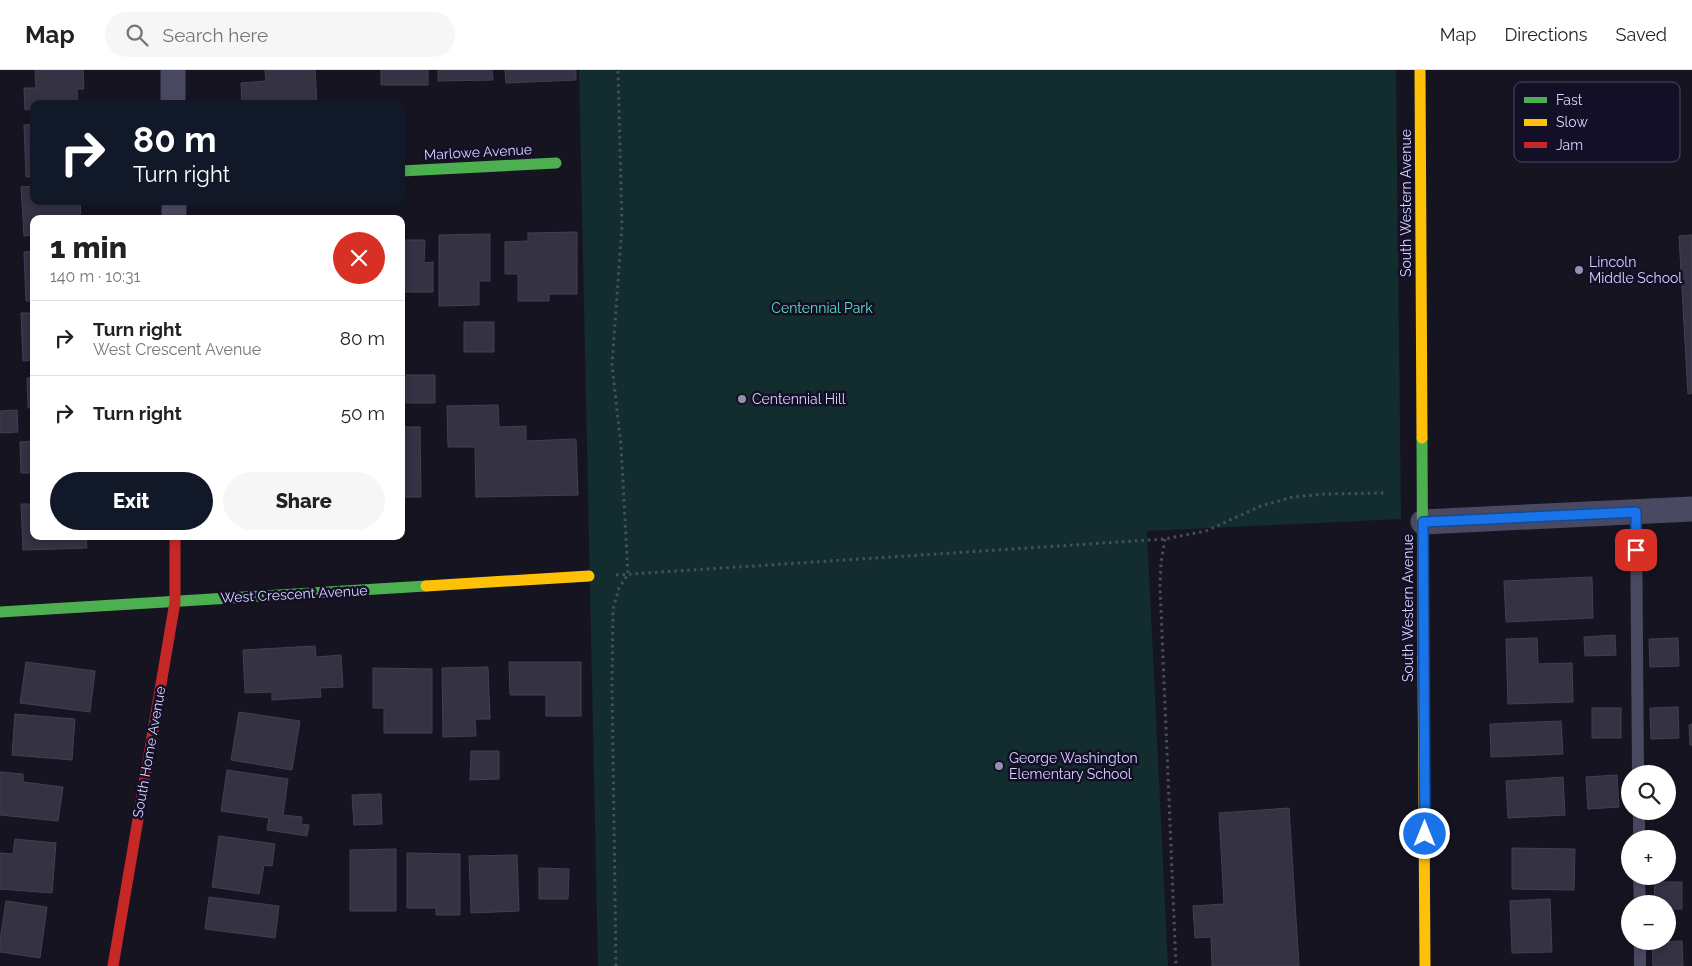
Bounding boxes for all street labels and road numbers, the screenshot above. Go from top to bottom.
street label: South Western Avenue [1398,129,1414,277]
street label: Marlowe Avenue [424,141,532,163]
street label: South Western Avenue [1400,534,1416,682]
street label: West Crescent Avenue [220,582,368,606]
street label: South Home Avenue [130,685,168,819]

